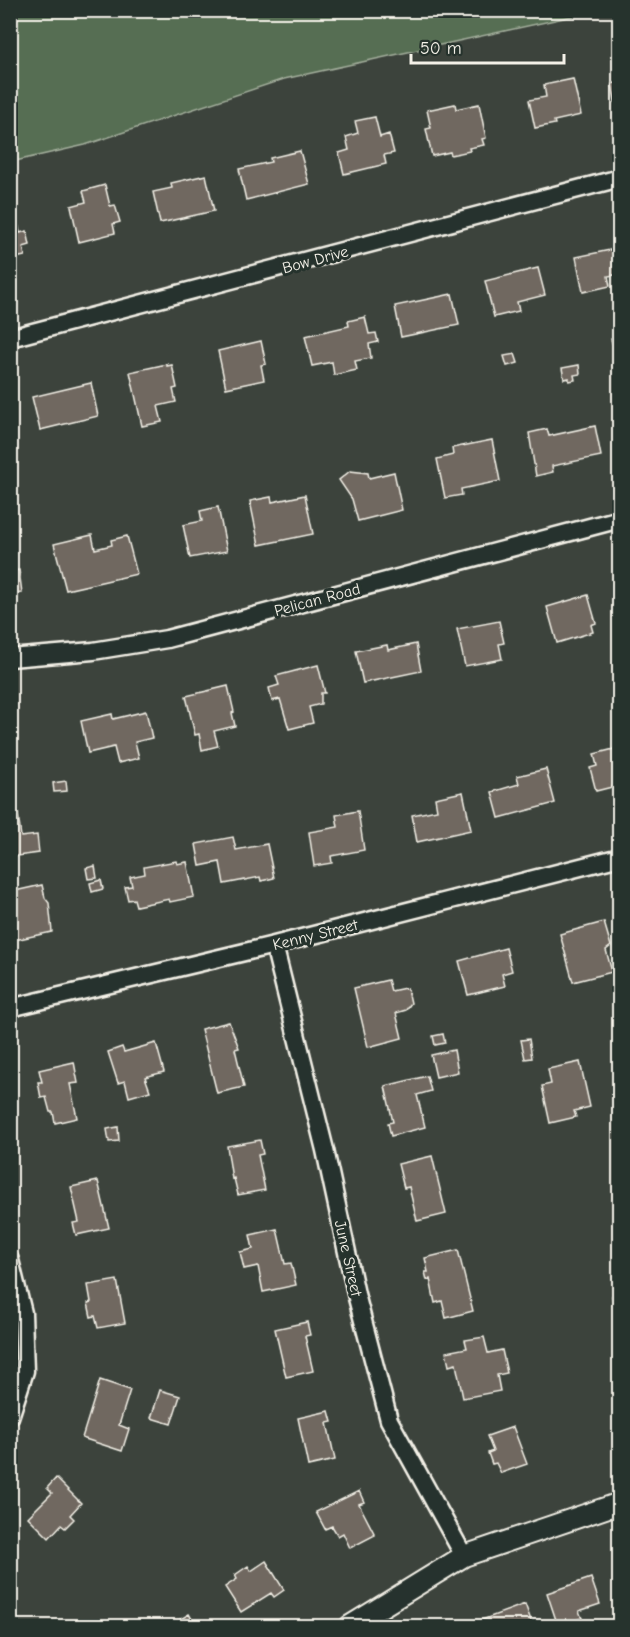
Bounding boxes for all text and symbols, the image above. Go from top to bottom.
scale bar [411,27,564,65]
text: 50 m [420,38,462,59]
street label: Bow Drive [280,243,350,277]
street label: Pelican Road [272,580,362,620]
street label: Kenny Street [271,916,360,954]
street label: June Street [331,1218,366,1299]

